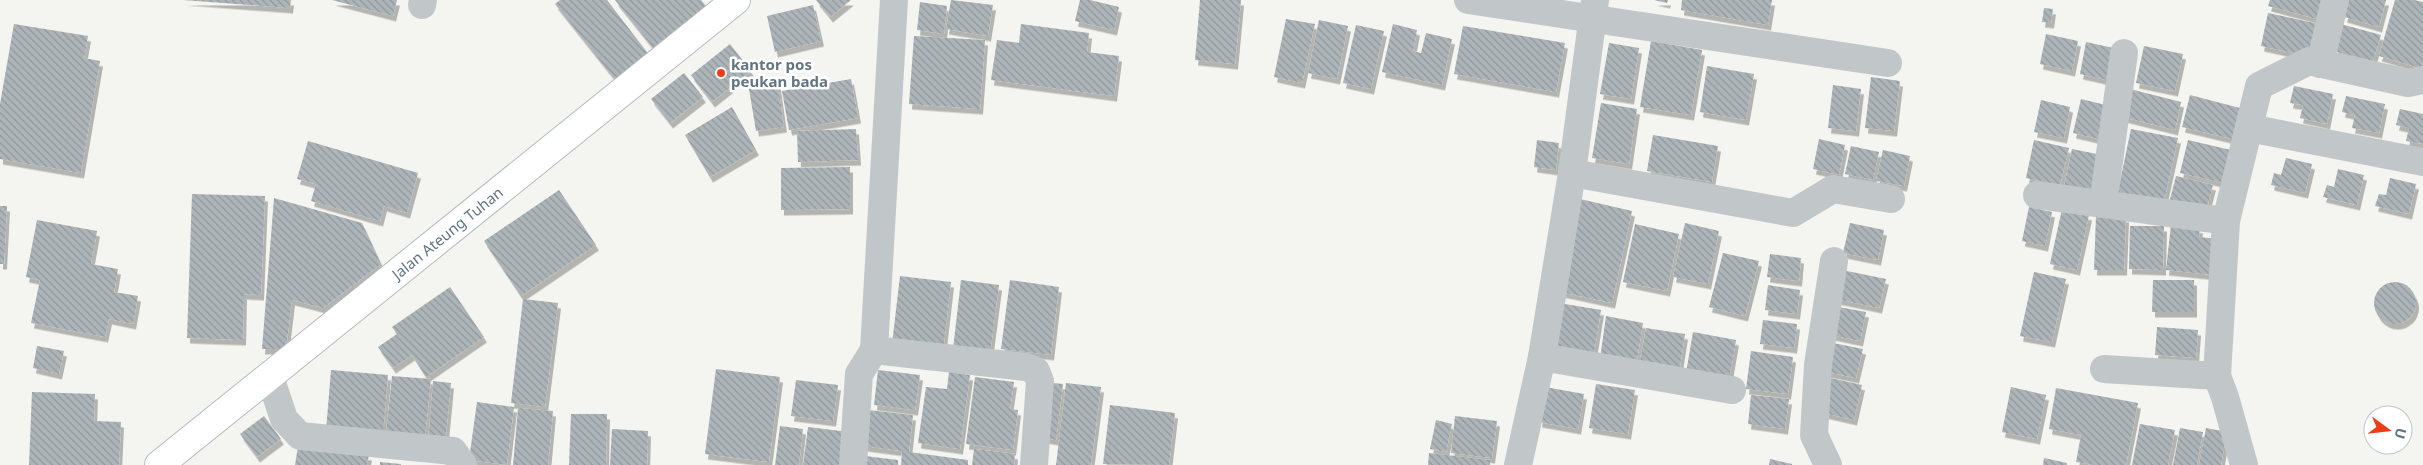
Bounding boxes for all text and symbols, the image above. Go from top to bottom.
place label: kantor pos peukan bada [731,54,828,91]
marker: kantor pos peukan bada [715,67,727,79]
street label: Jalan Ateung Tuhan [386,182,507,285]
north arrow [2363,405,2413,455]
text: U [2390,426,2412,441]

